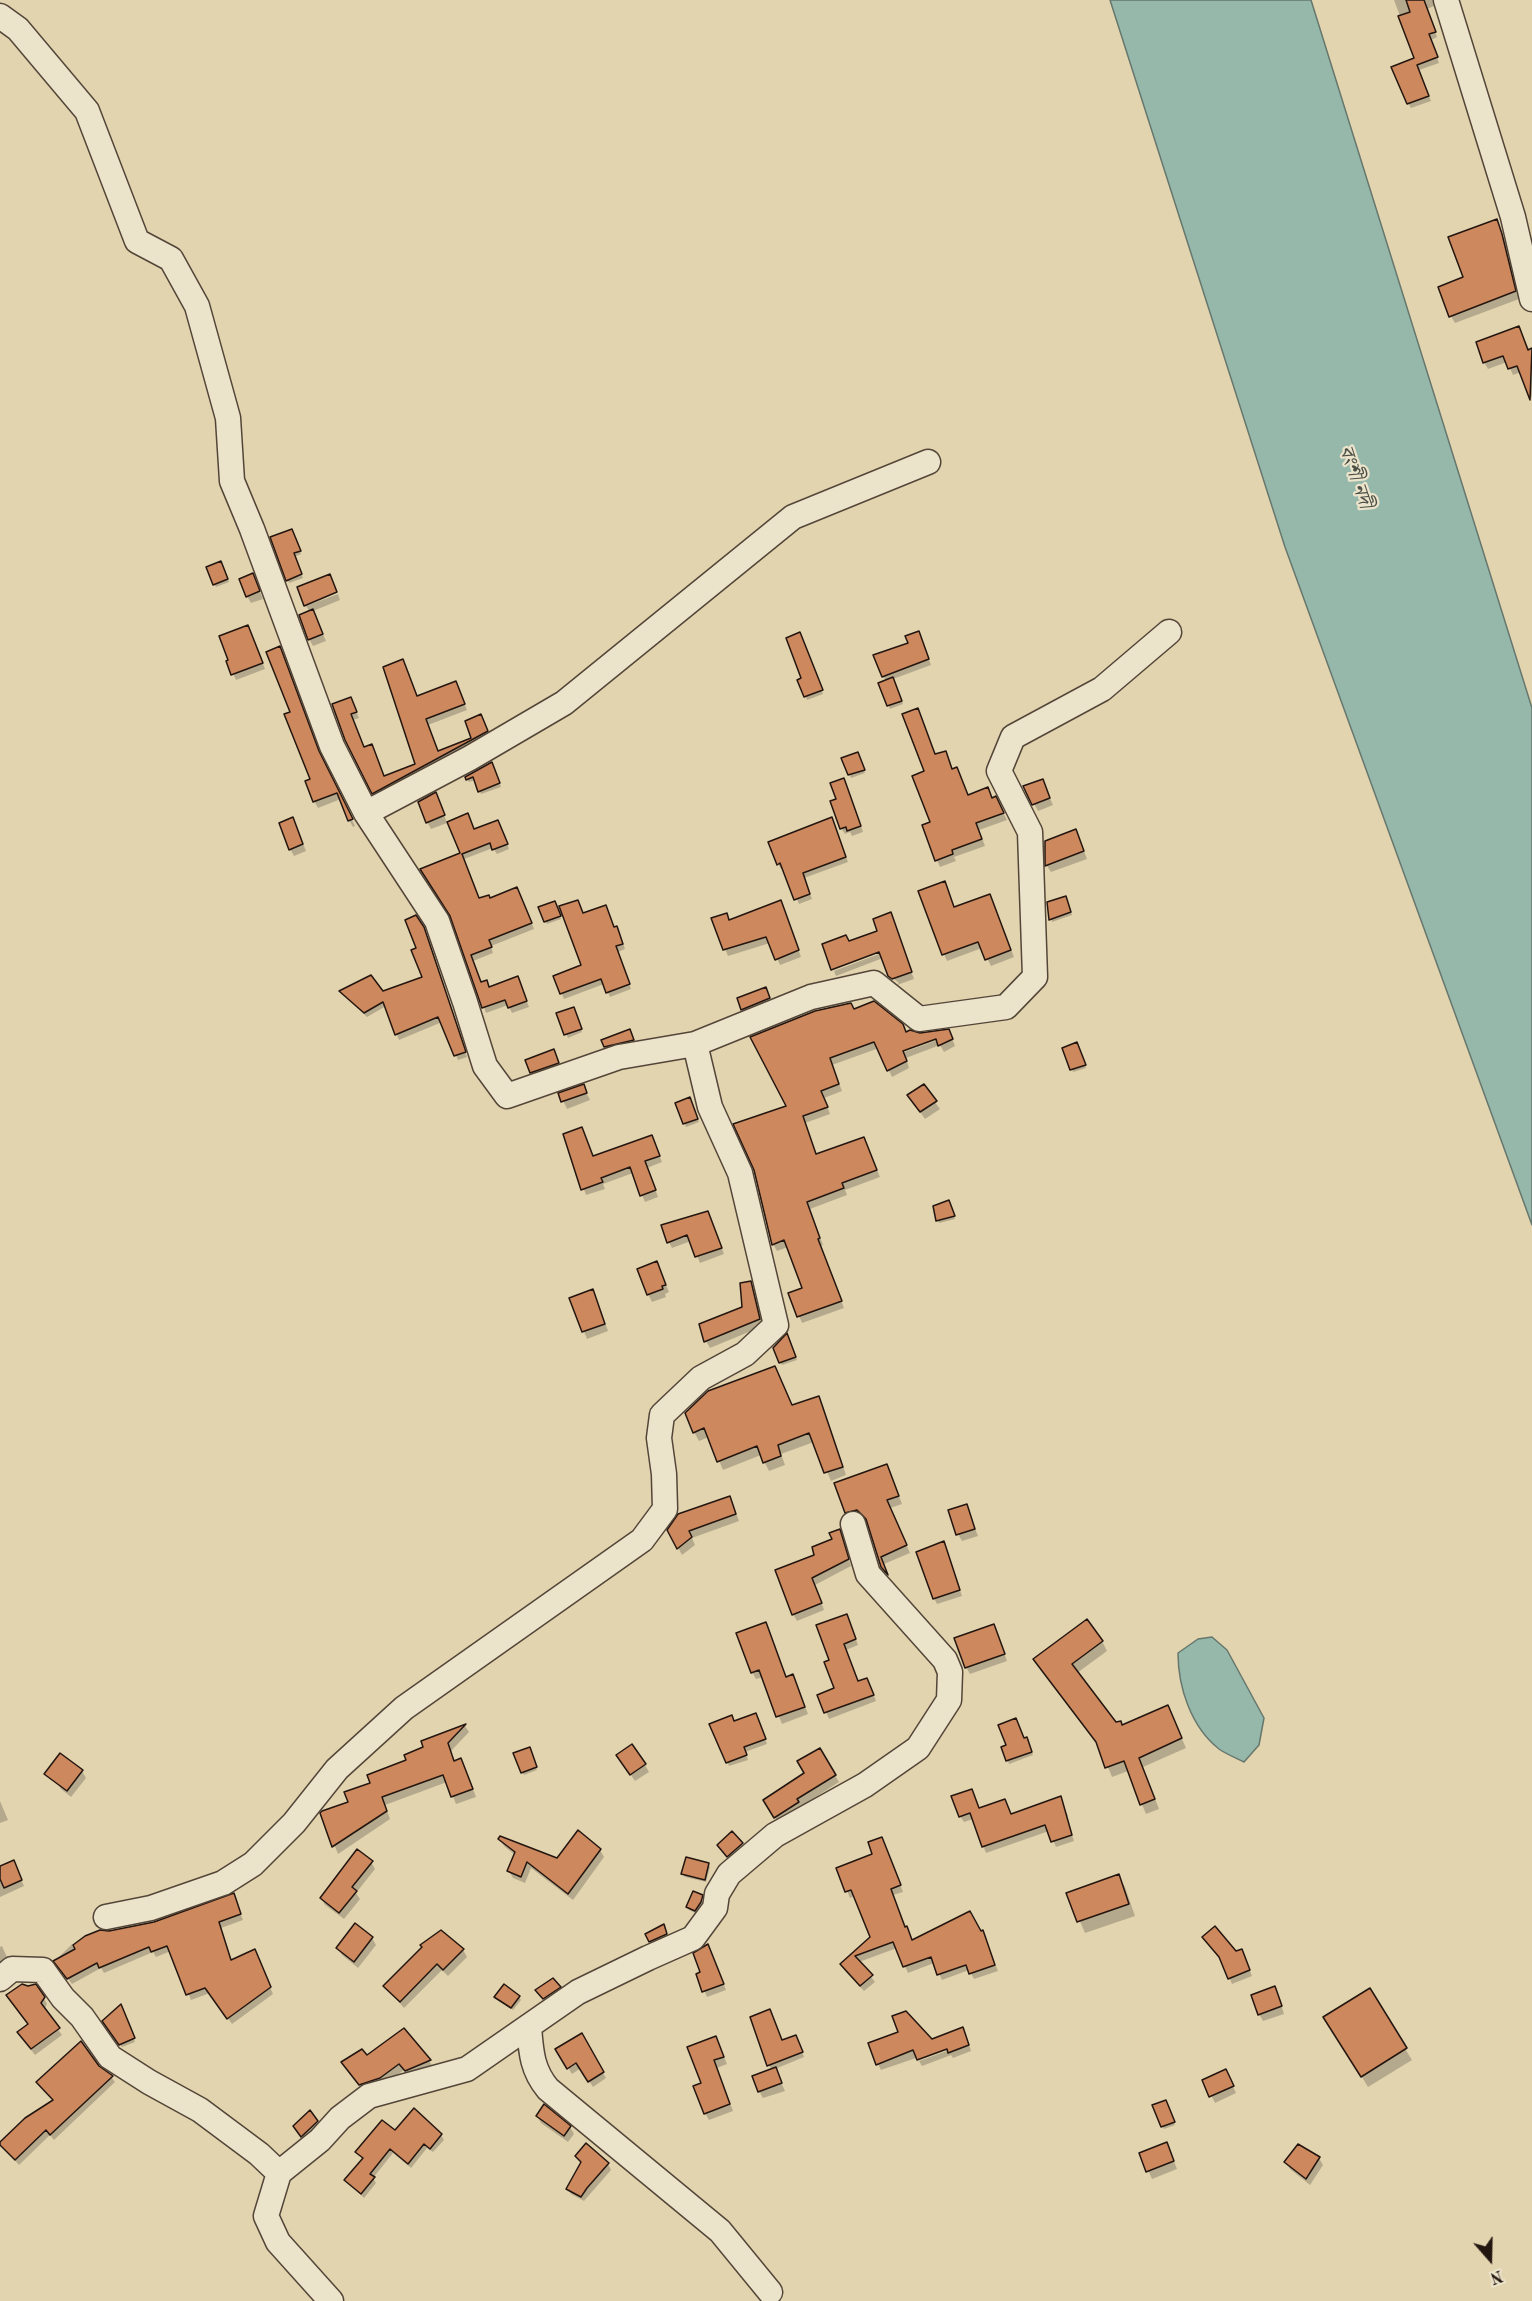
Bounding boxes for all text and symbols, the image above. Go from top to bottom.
water label: বংশী নদী [1333,443,1377,511]
north arrow [1460,2229,1520,2289]
text: N [1488,2266,1505,2286]

